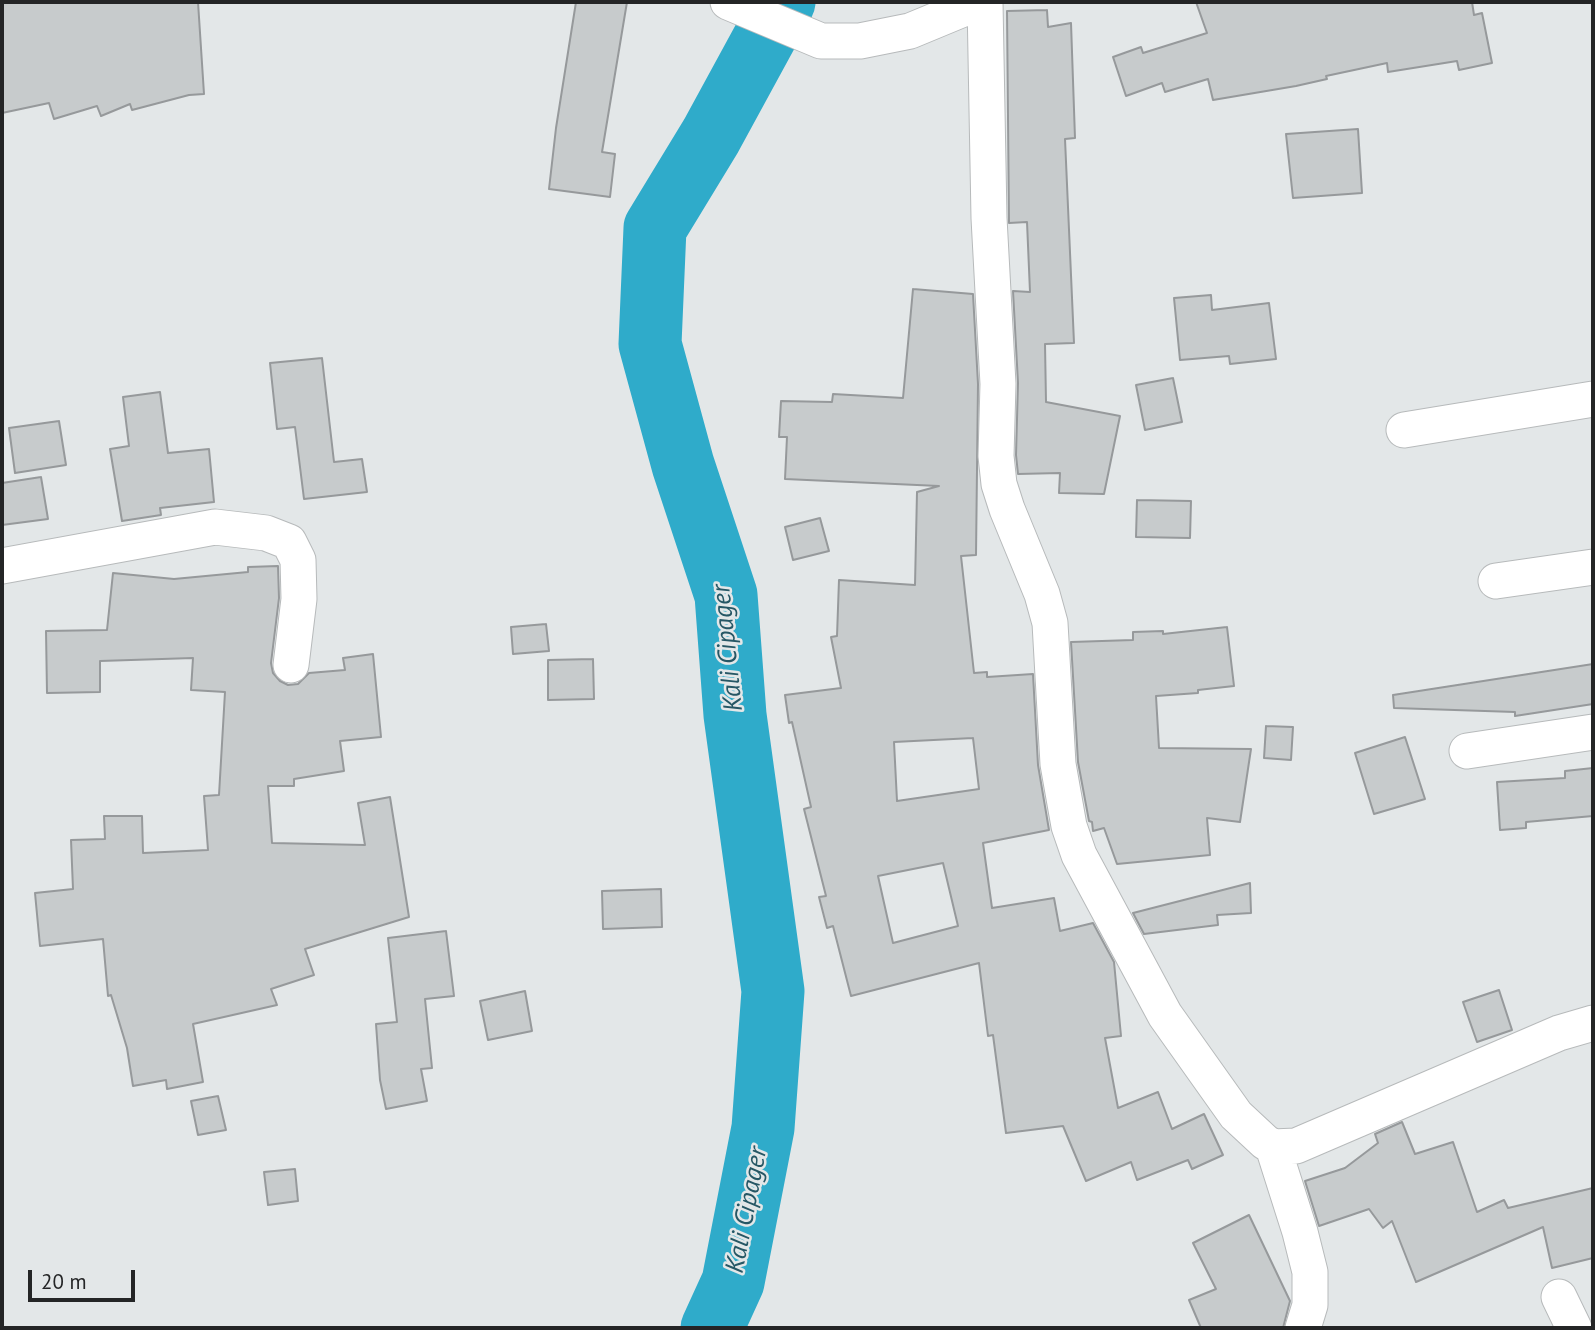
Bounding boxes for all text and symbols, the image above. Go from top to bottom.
water label: Kali Cipager [706,583,750,713]
water label: Kali Cipager [720,1144,774,1276]
scale bar [32,1256,138,1300]
text: 20 m [41,1268,87,1295]

